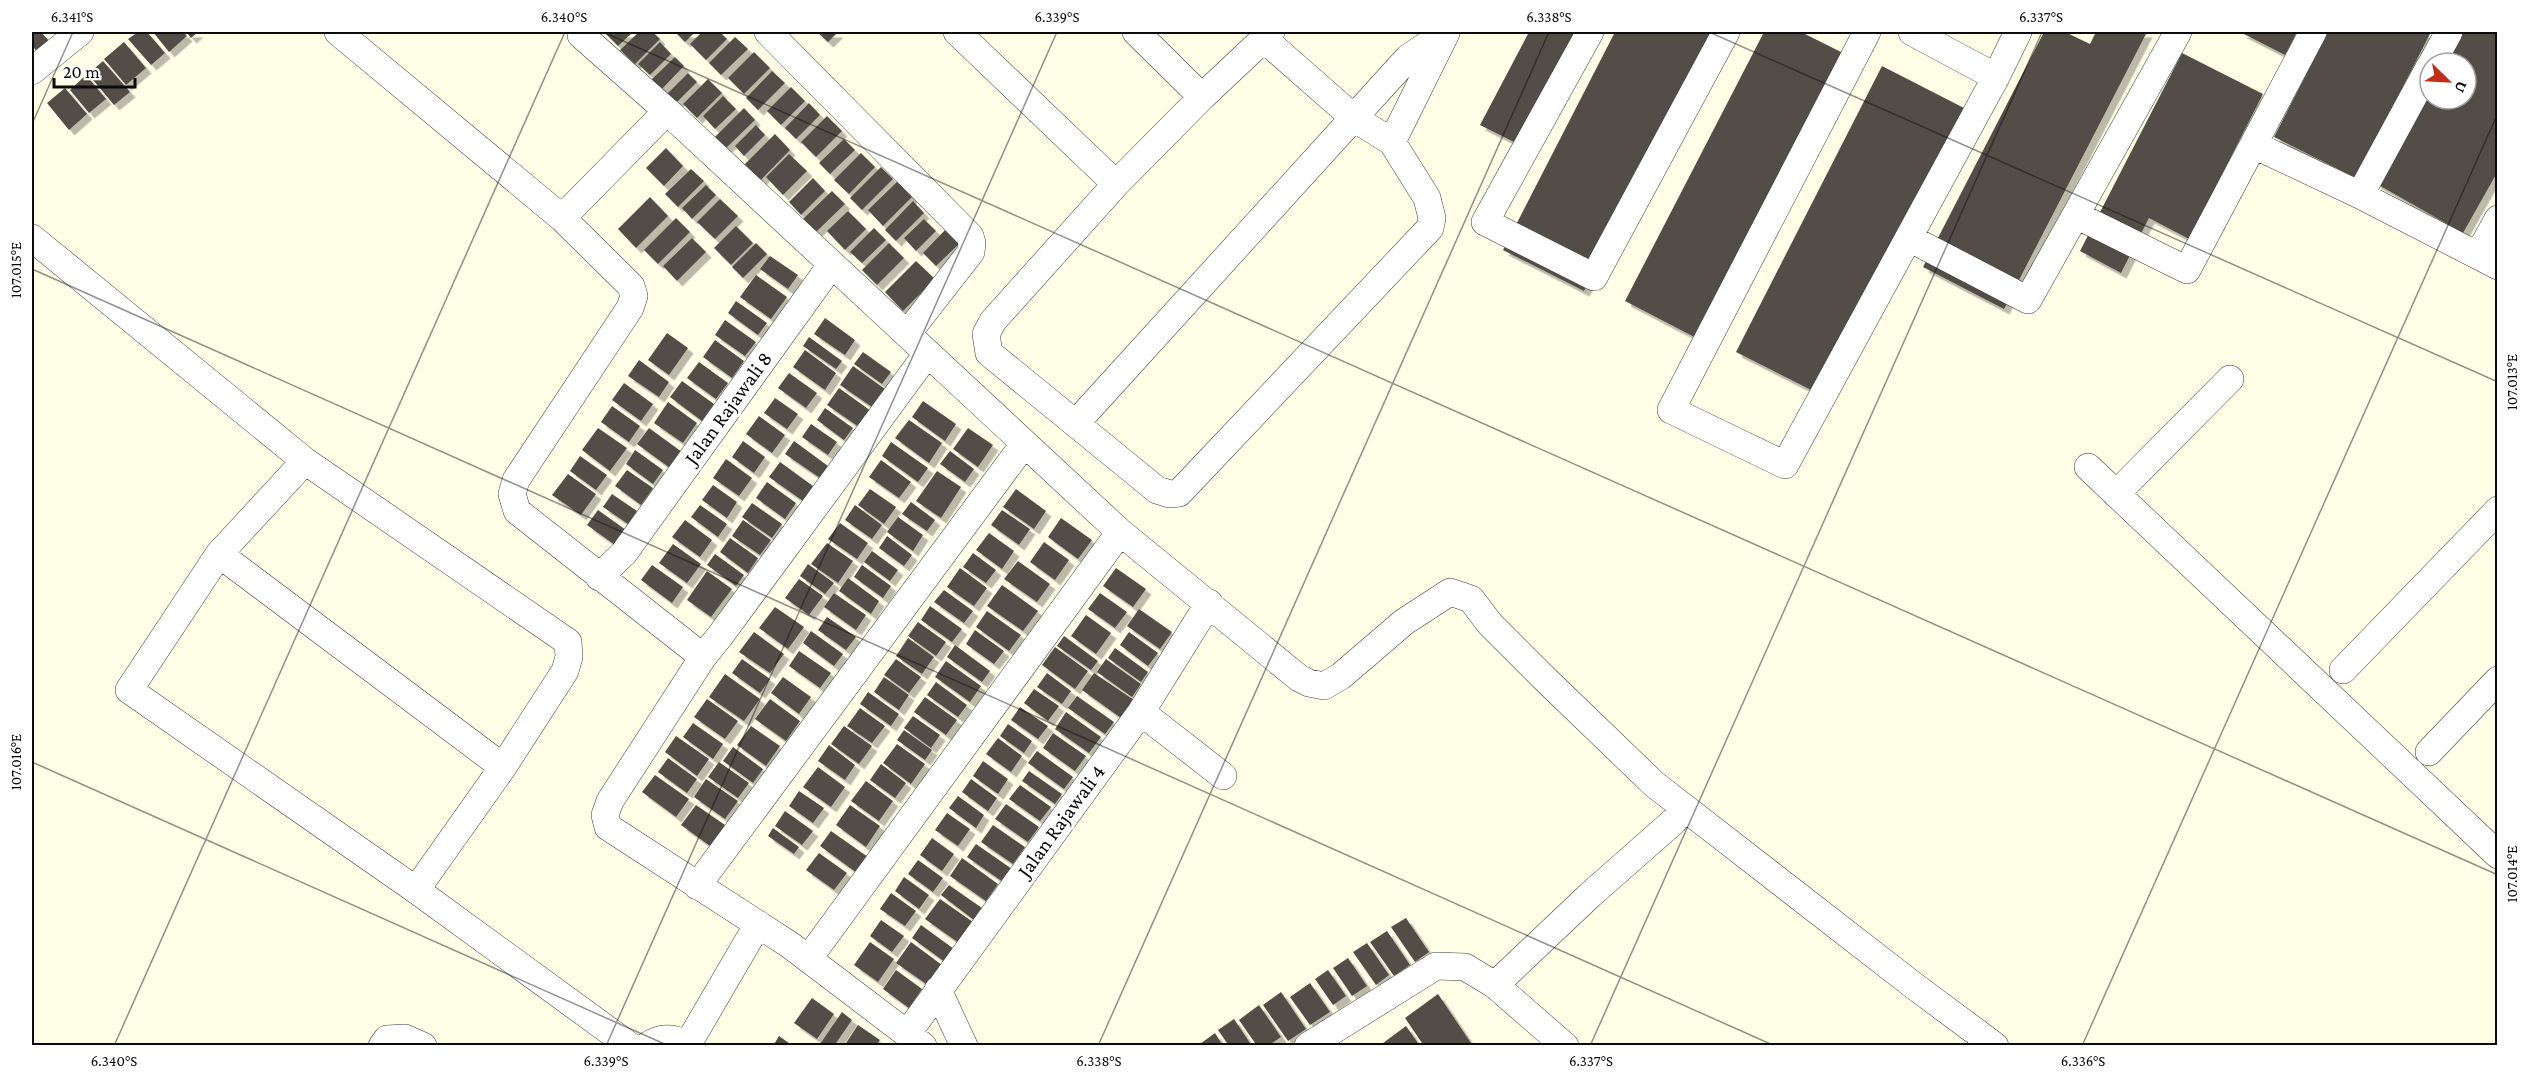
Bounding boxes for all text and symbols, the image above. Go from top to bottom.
text: 6.341°S [51,9,93,25]
text: 6.340°S [541,9,587,25]
text: 6.339°S [1035,9,1079,25]
text: 6.338°S [1526,9,1572,25]
text: 6.337°S [2019,9,2063,25]
scale bar [54,51,135,89]
north arrow [2418,51,2478,111]
text: 20 m [63,62,100,82]
text: U [2451,78,2471,95]
text: 107.015°E [8,242,24,298]
street label: Jalan Rajawali 8 [678,347,777,471]
text: 107.013°E [2504,354,2520,410]
text: 107.016°E [8,734,24,790]
street label: Jalan Rajawali 4 [1011,760,1110,883]
text: 107.014°E [2504,846,2520,902]
text: 6.340°S [91,1053,137,1069]
text: 6.339°S [584,1053,628,1069]
text: 6.338°S [1076,1053,1122,1069]
text: 6.337°S [1569,1053,1613,1069]
text: 6.336°S [2061,1053,2105,1069]

